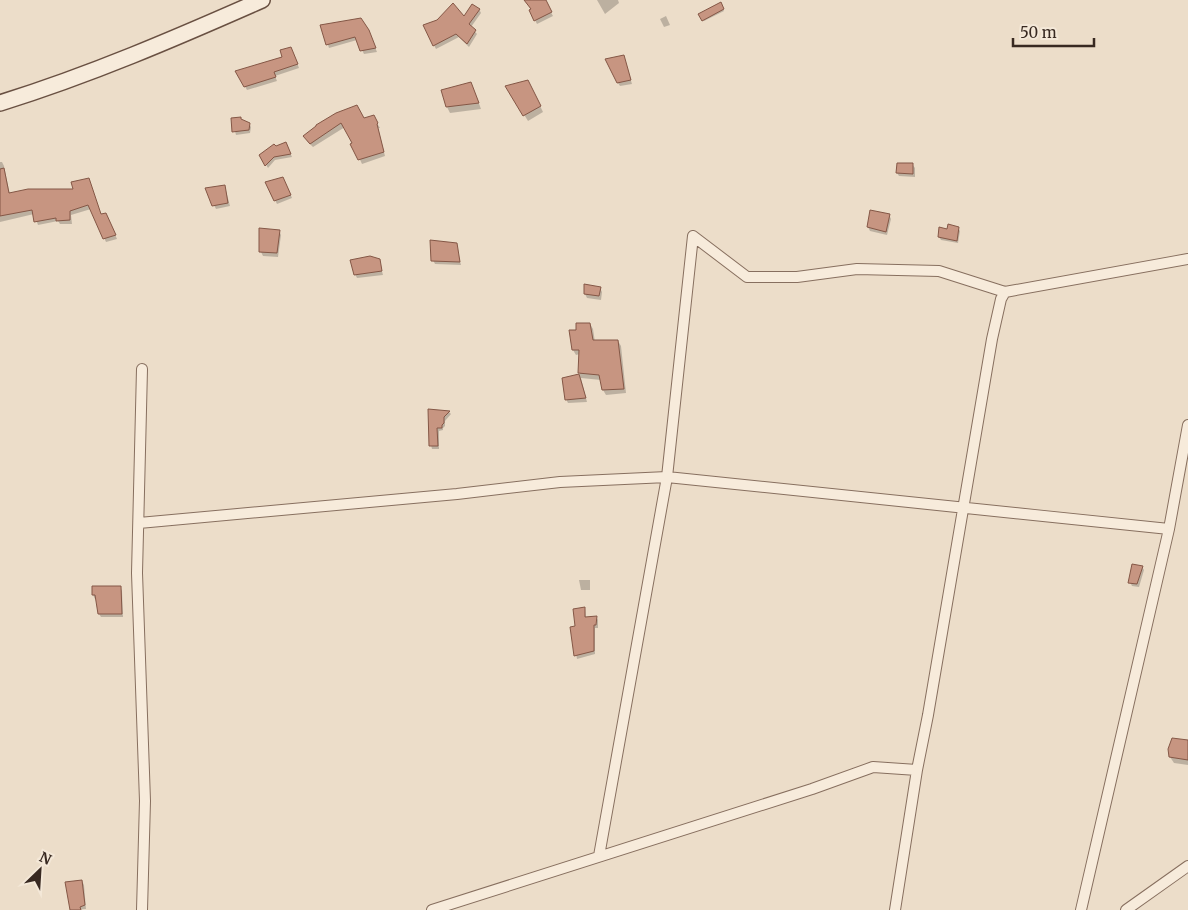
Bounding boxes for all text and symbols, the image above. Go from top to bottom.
scale bar [1013,15,1094,47]
text: 50 m [1020,23,1057,42]
north arrow [15,845,65,895]
text: N [37,848,54,869]

